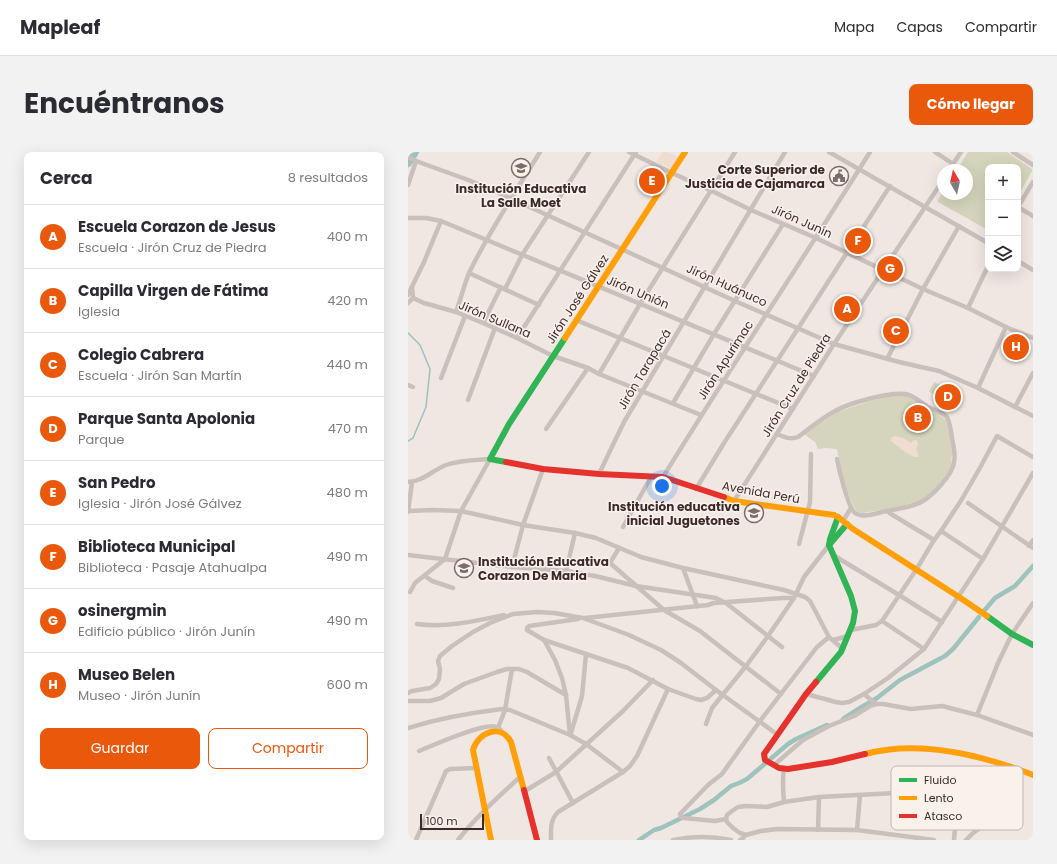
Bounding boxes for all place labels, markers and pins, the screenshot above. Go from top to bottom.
school or university icon: Institución Educativa La Salle Moet [510,157,532,179]
place label: Corte Superior de Justicia de Cajamarca [685,161,826,192]
public building icon: Corte Superior de Justicia de Cajamarca [828,165,850,187]
pin: E [639,166,665,196]
place label: Institución Educativa La Salle Moet [456,180,586,211]
pin: F [845,226,871,256]
pin: G [877,254,903,284]
pin: A [834,294,860,324]
pin: C [883,316,909,346]
pin: H [1003,332,1029,362]
pin: D [935,382,961,412]
pin: B [905,403,931,433]
place label: Institución educativa inicial Juguetones [608,498,740,529]
school or university icon: Institución educativa inicial Juguetones [743,502,765,524]
place label: Institución Educativa Corazon De Maria [478,553,609,584]
school or university icon: Institución Educativa Corazon De Maria [453,557,475,579]

